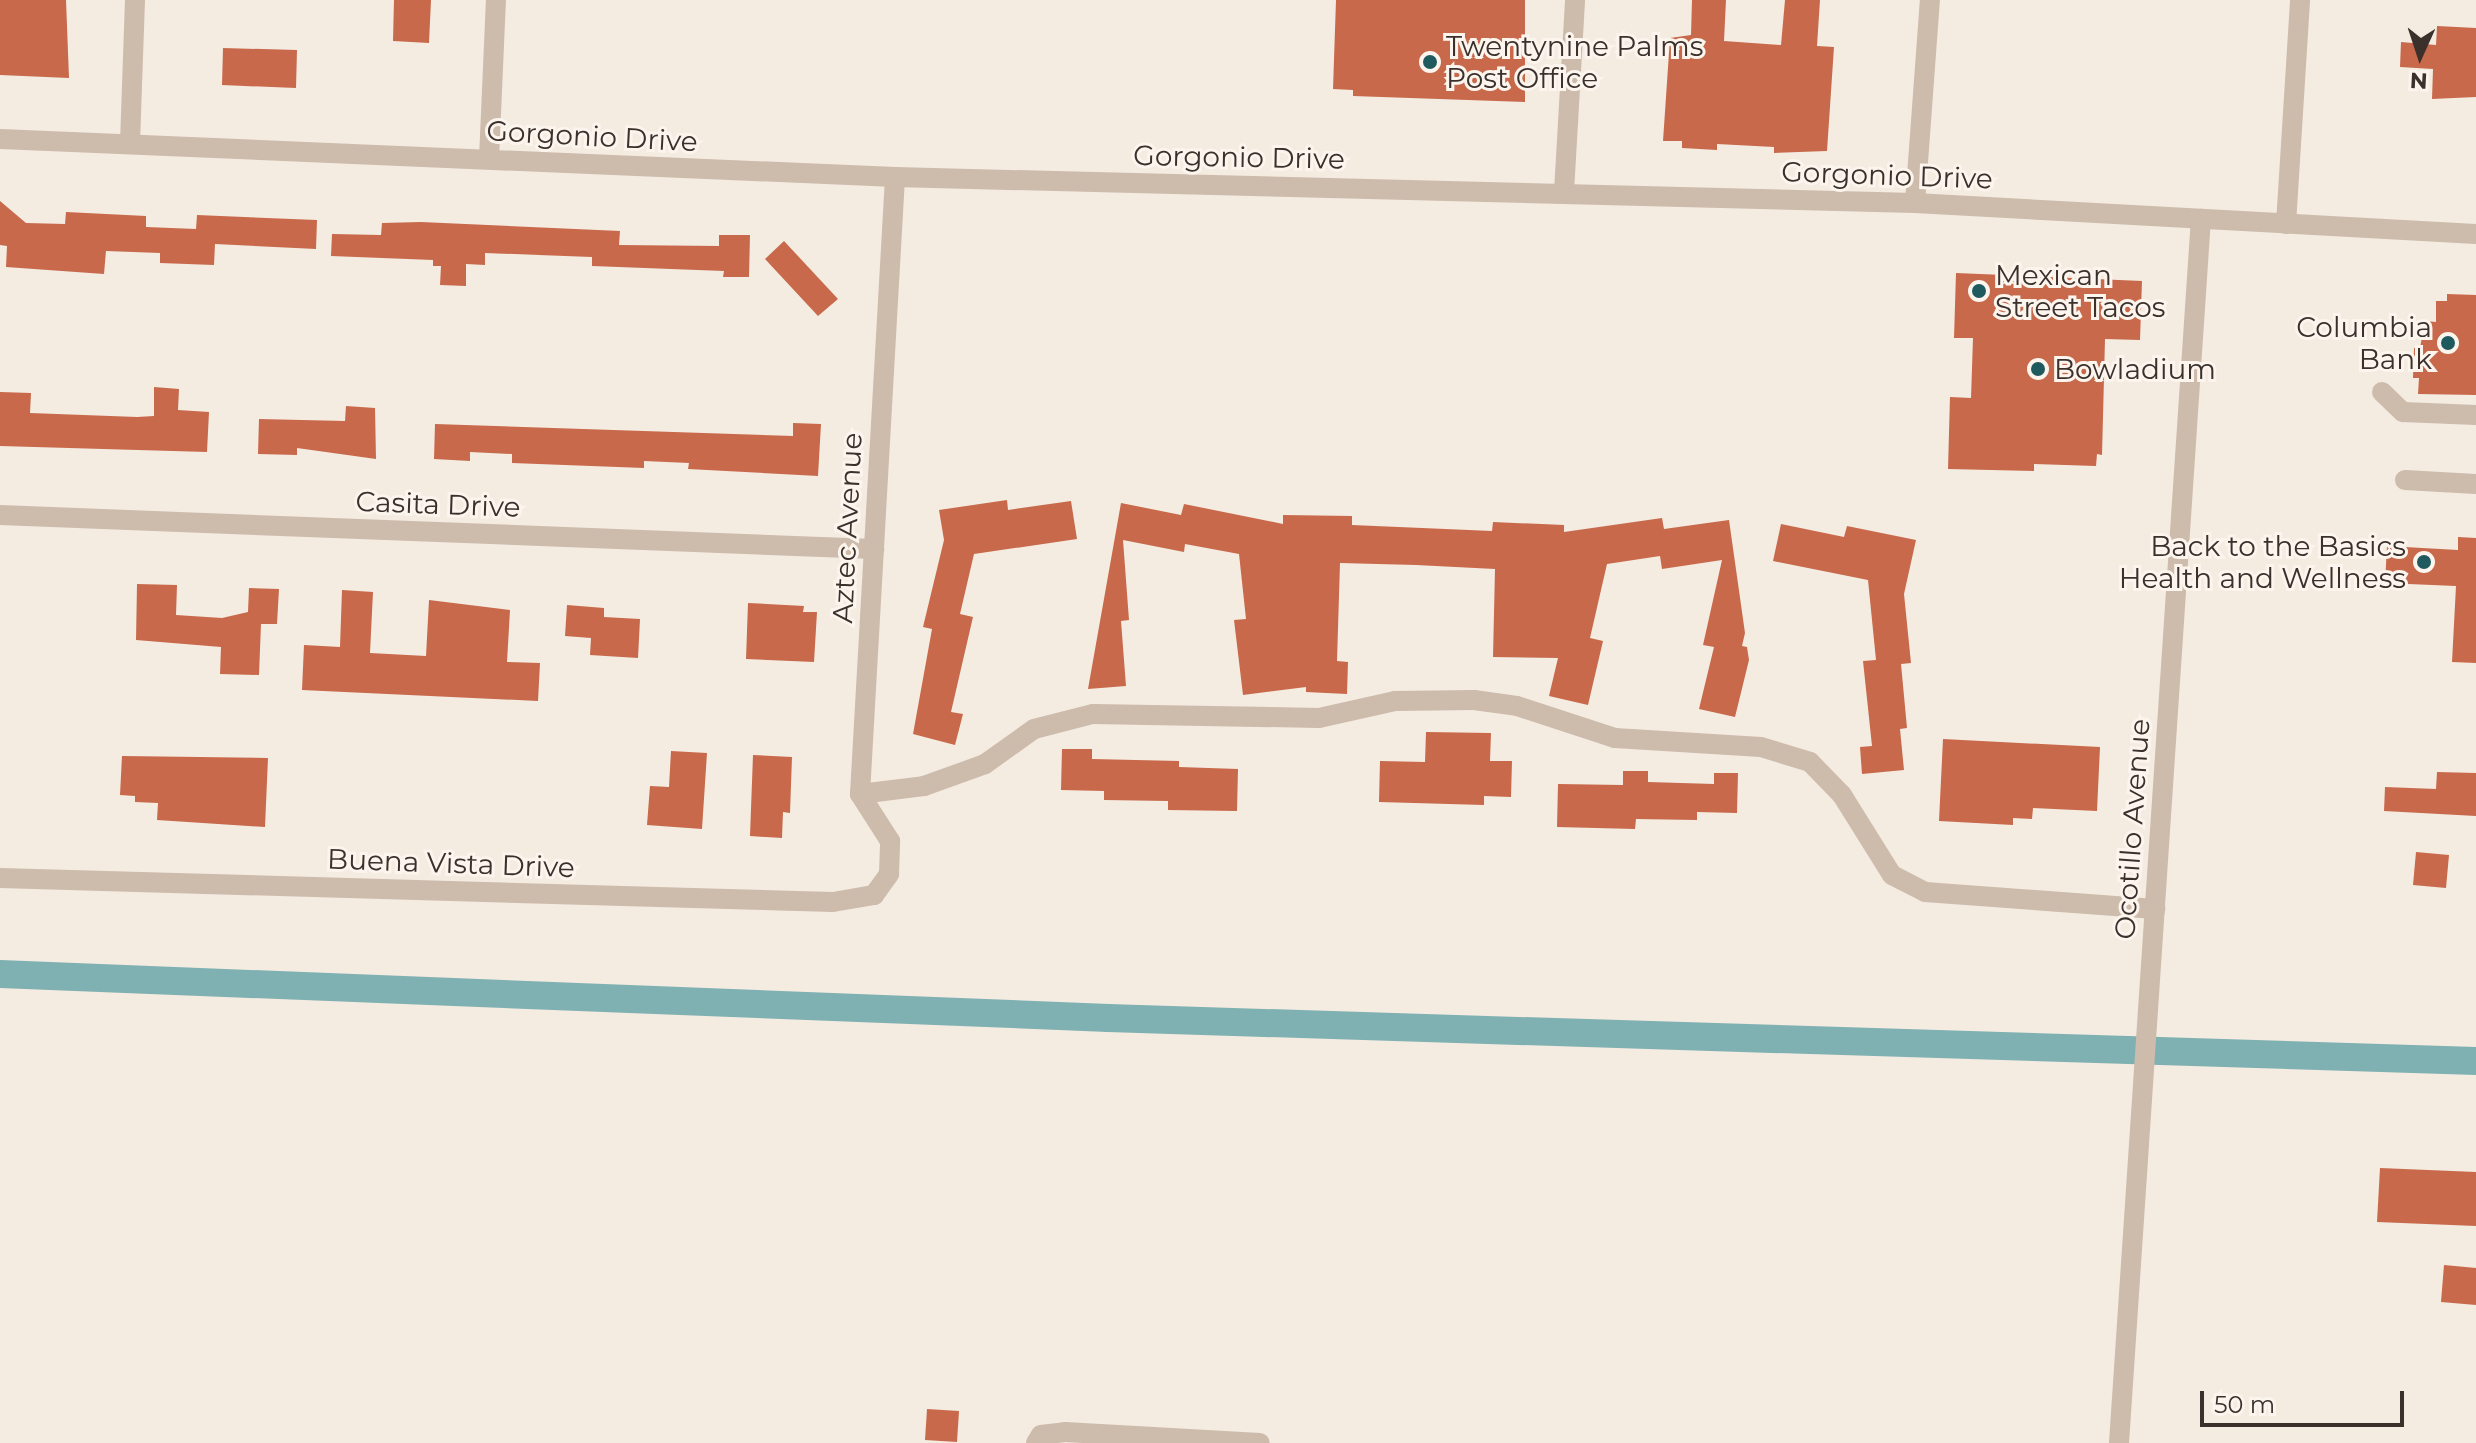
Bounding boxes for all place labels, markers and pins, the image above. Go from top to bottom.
place label: Twentynine Palms Post Office [1446,29,1703,95]
marker: Twentynine Palms Post Office [1421,53,1439,71]
place label: Mexican Street Tacos [1995,258,2166,324]
marker: Mexican Street Tacos [1970,282,1988,300]
place label: Columbia Bank [2296,310,2432,376]
marker: Columbia Bank [2439,334,2457,352]
place label: Bowladium [2054,352,2216,386]
marker: Bowladium [2029,360,2047,378]
place label: Back to the Basics Health and Wellness [2119,529,2406,595]
marker: Back to the Basics Health and Wellness [2413,551,2435,573]

